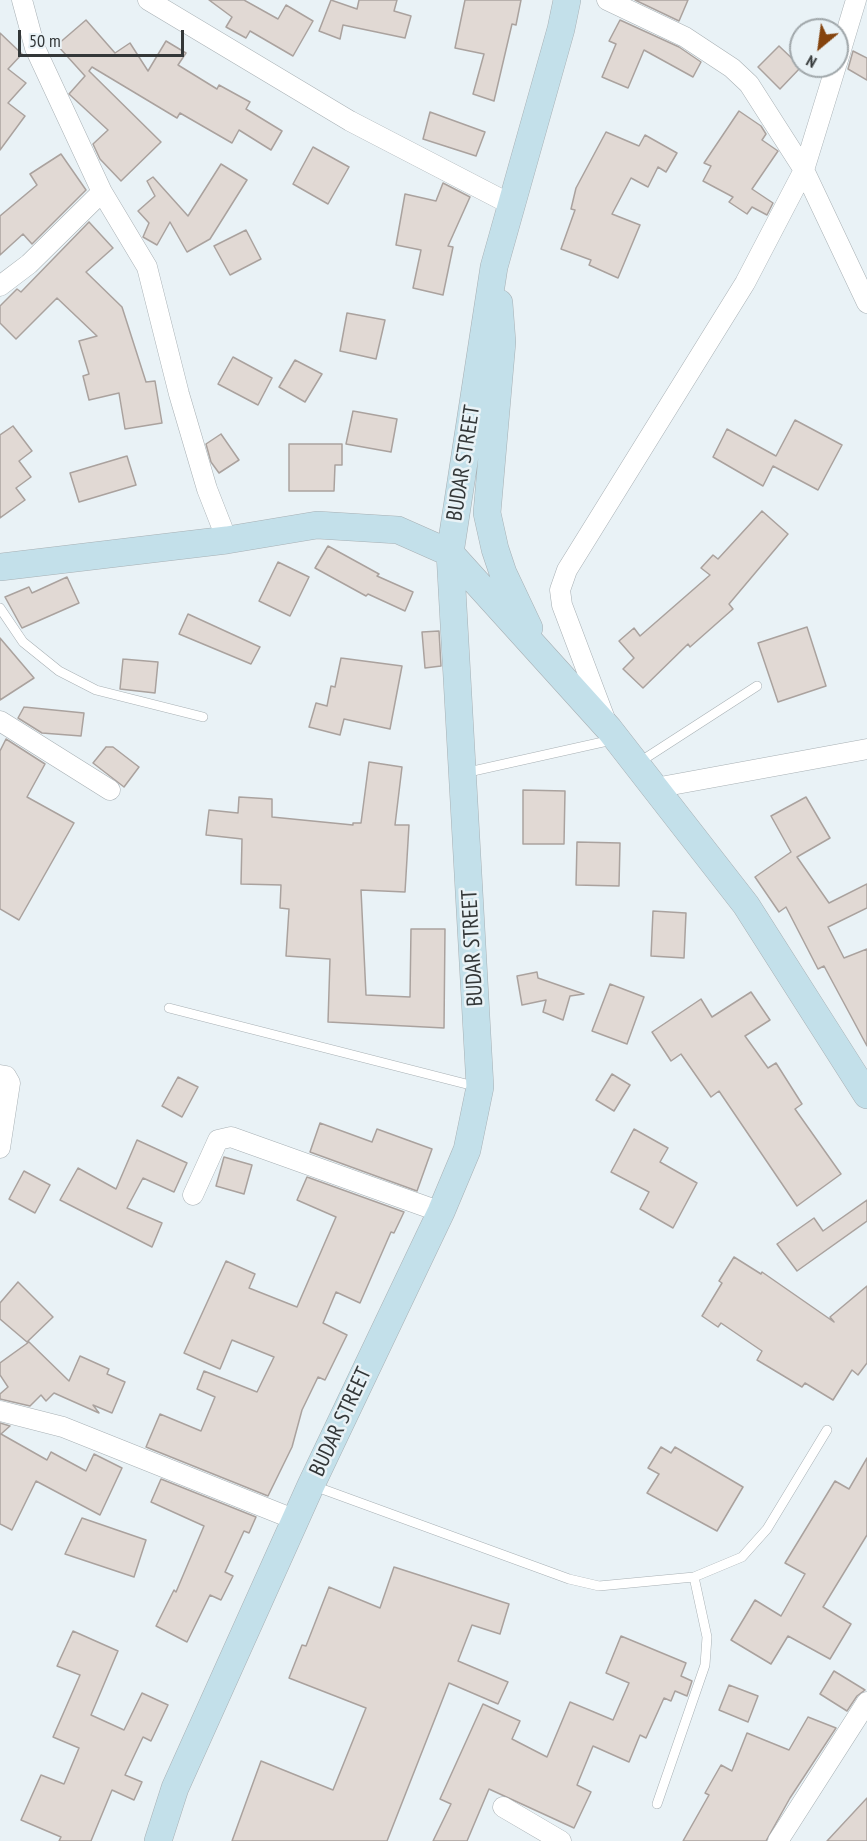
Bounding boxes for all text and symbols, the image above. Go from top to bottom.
scale bar [21,18,188,56]
north arrow [789,18,849,78]
text: 50 m [29,29,61,52]
text: N [803,51,820,73]
street label: BUDAR STREET [442,403,486,523]
street label: BUDAR STREET [457,889,489,1007]
street label: BUDAR STREET [304,1363,378,1481]

